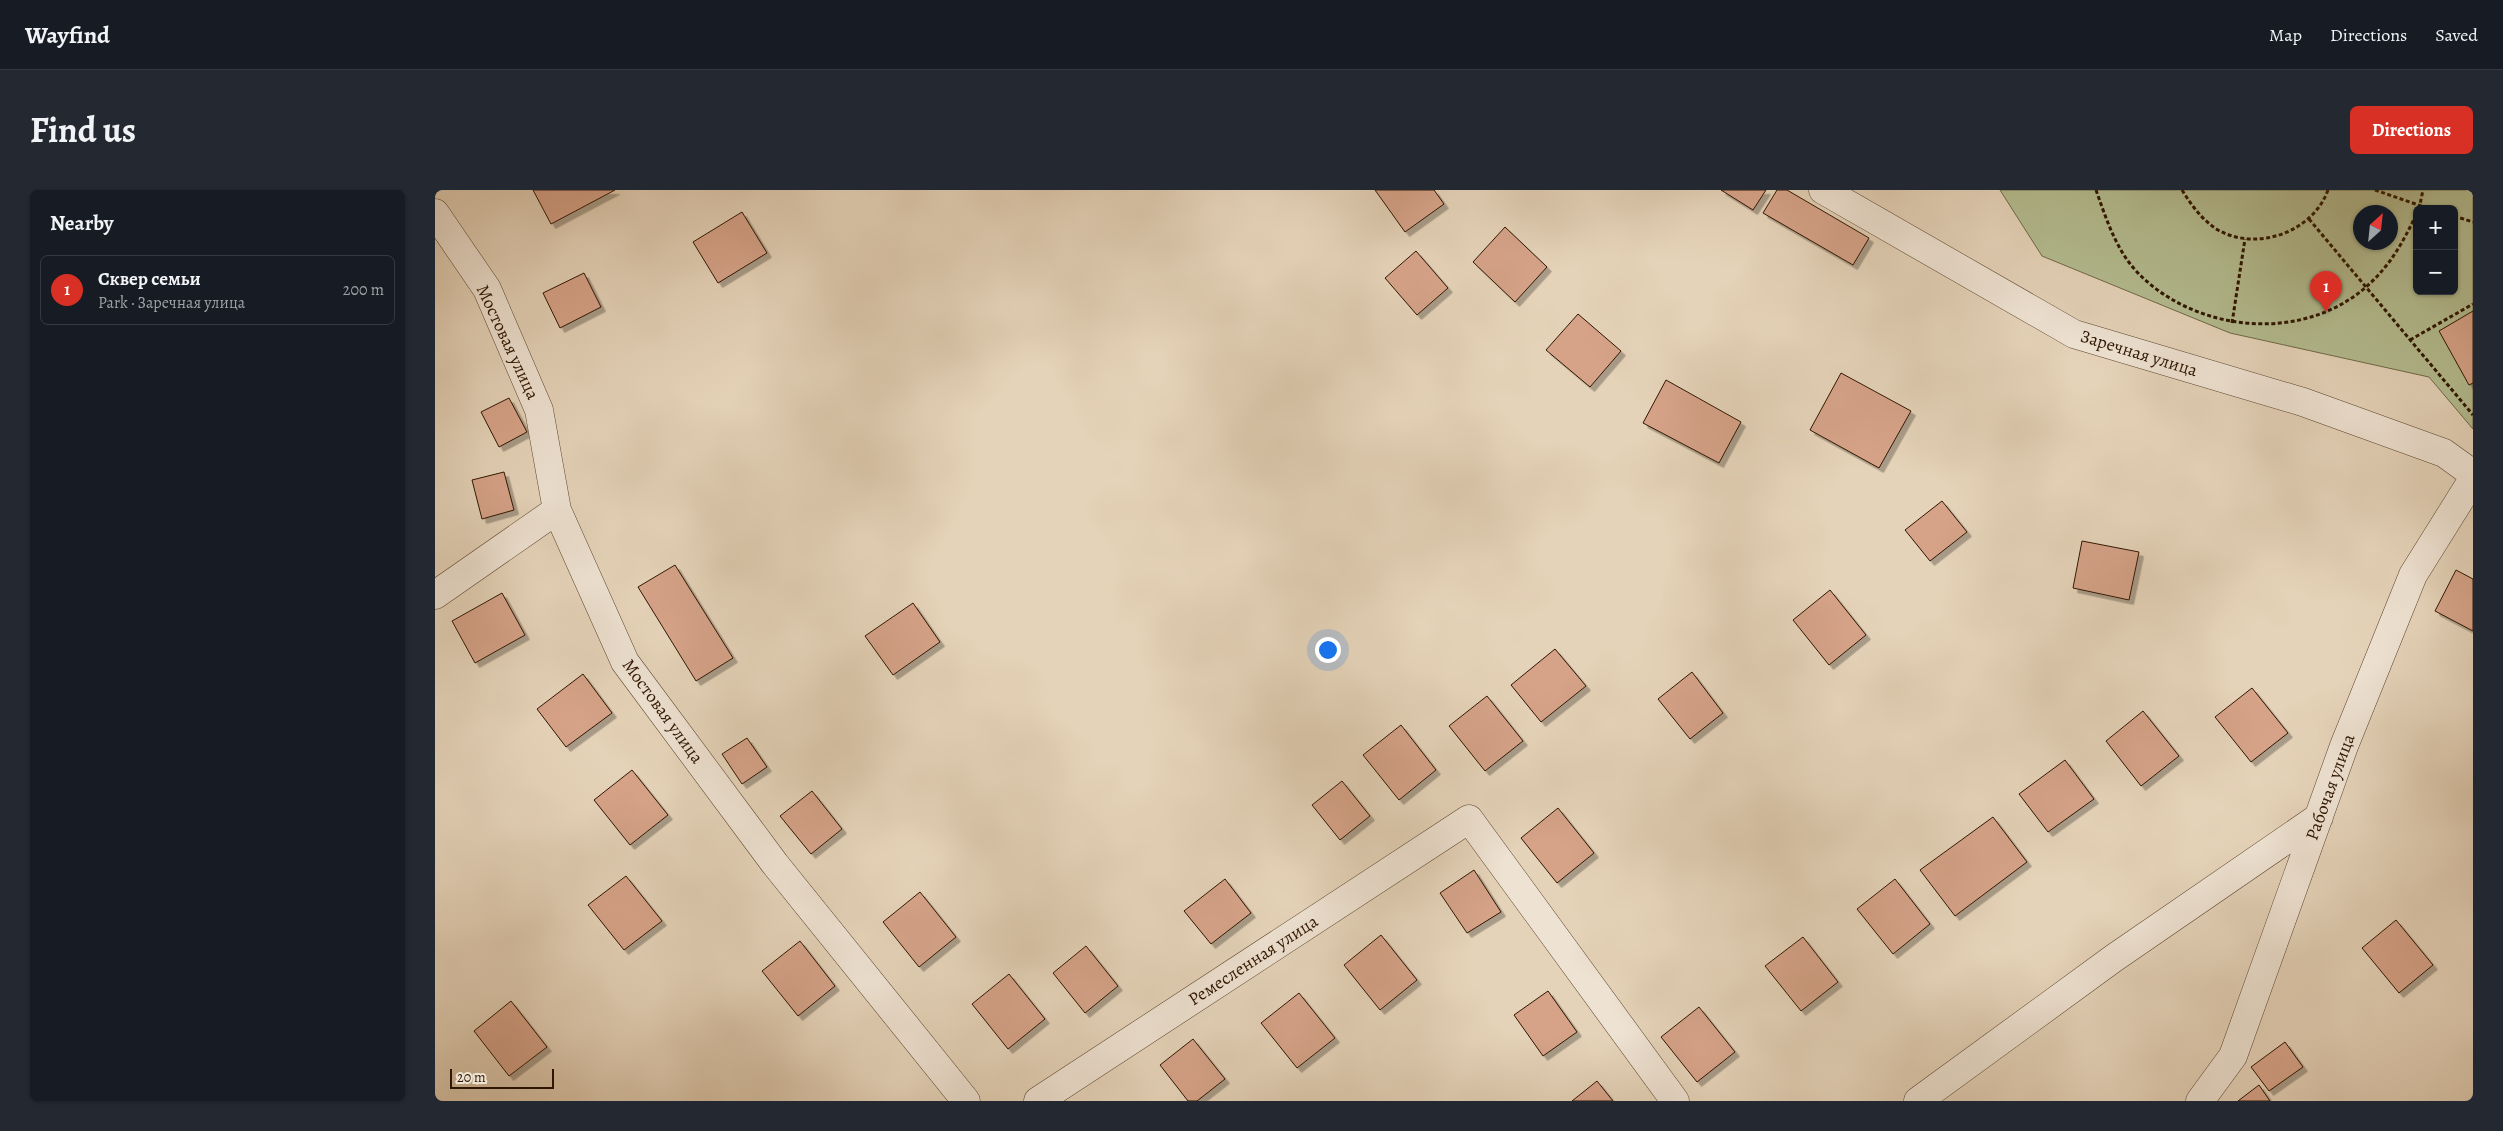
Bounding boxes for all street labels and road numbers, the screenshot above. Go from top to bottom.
street label: Мостовая улица [471,281,545,404]
street label: Заречная улица [2078,324,2201,382]
street label: Мостовая улица [617,654,710,769]
street label: Рабочая улица [2300,730,2361,844]
street label: Ремесленная улица [1184,909,1323,1011]

